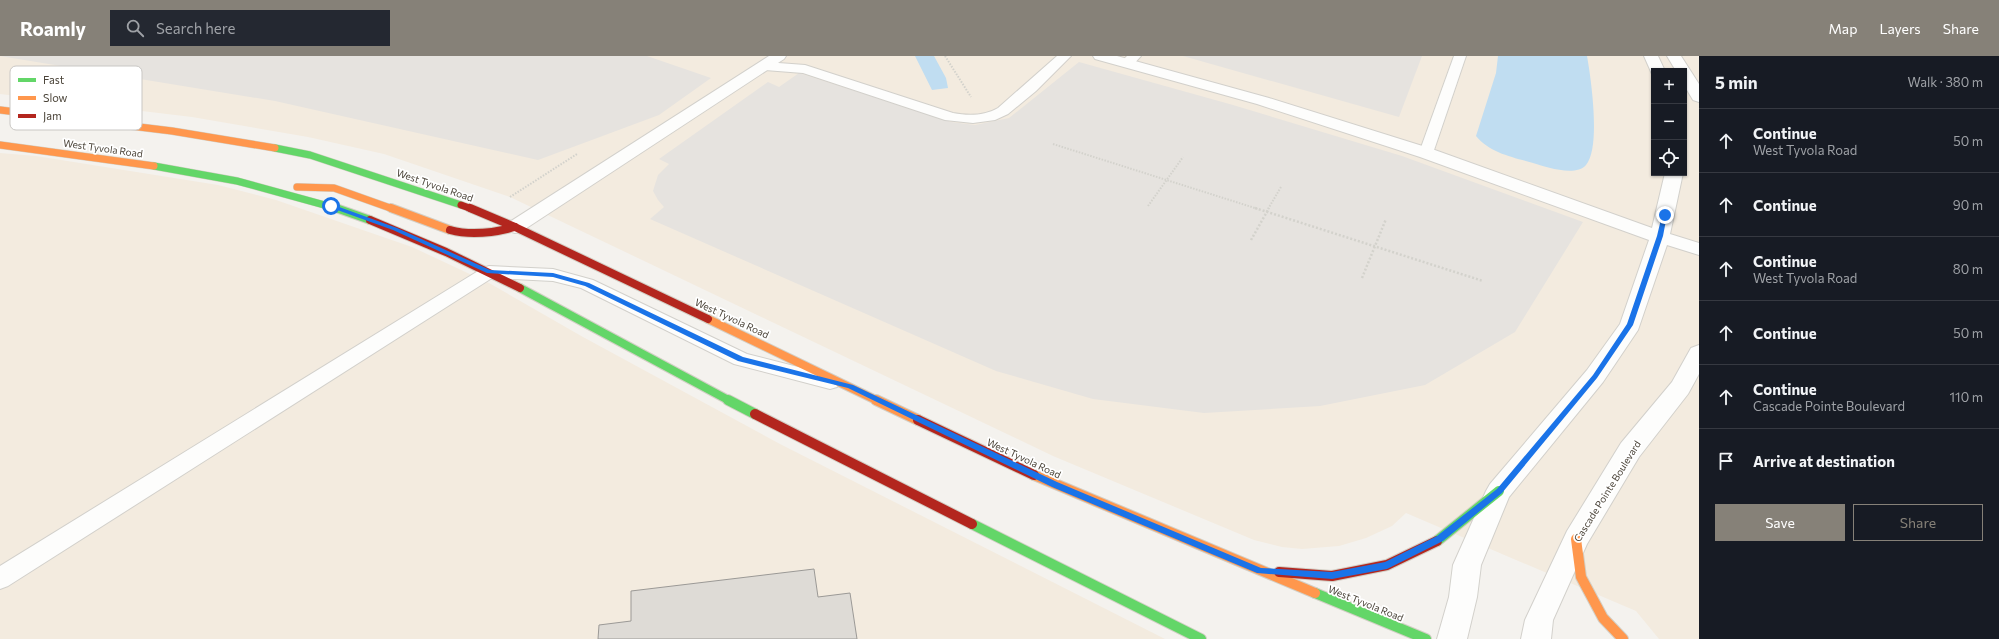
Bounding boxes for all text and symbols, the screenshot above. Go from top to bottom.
search box [110,10,390,46]
text: Roamly [20,17,86,40]
icon: search [124,17,146,39]
text: Search here [156,19,235,37]
text: Map [1829,20,1857,37]
text: Layers [1879,20,1921,37]
text: Share [1943,20,1979,37]
legend [10,66,142,130]
map controls [1651,68,1687,176]
button: + [1651,68,1687,104]
text: 5 min [1715,72,1758,93]
text: Fast [43,73,65,86]
text: Walk · 380 m [1908,74,1983,90]
text: Slow [43,91,68,104]
button: − [1651,104,1687,140]
text: Jam [43,109,62,123]
text: Continue [1753,124,1817,142]
icon: ahead [1715,130,1737,152]
text: 50 m [1953,133,1983,149]
street label: West Tyvola Road [62,136,144,160]
button: locate [1651,140,1687,176]
text: West Tyvola Road [1753,142,1857,158]
street label: West Tyvola Road [395,166,475,204]
icon: ahead [1715,194,1737,216]
text: Continue [1753,196,1817,214]
route start [322,197,340,215]
text: 90 m [1953,197,1983,213]
route end [1656,206,1674,224]
text: Continue [1753,252,1817,270]
icon: ahead [1715,258,1737,280]
text: 80 m [1953,261,1983,277]
text: West Tyvola Road [1753,270,1857,286]
street label: West Tyvola Road [693,296,771,340]
icon: ahead [1715,322,1737,344]
text: Continue [1753,324,1817,342]
text: 50 m [1953,325,1983,341]
text: Continue [1753,380,1817,398]
icon: ahead [1715,386,1737,408]
text: 110 m [1950,389,1983,405]
text: Cascade Pointe Boulevard [1753,398,1905,414]
street label: West Tyvola Road [985,436,1063,480]
street label: Cascade Pointe Boulevard [1571,438,1643,544]
icon: arrive [1715,450,1737,472]
text: Arrive at destination [1753,452,1895,470]
button: Save [1715,504,1845,541]
button: Share [1853,504,1983,541]
street label: West Tyvola Road [1327,582,1406,624]

